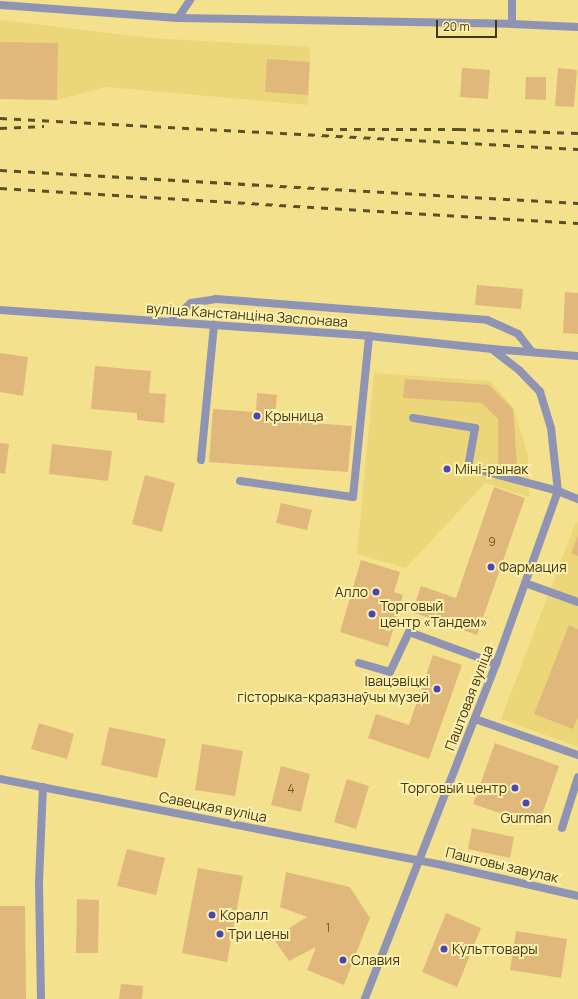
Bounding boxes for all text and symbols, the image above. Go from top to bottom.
scale bar [438,12,499,38]
text: 20 m [443,18,470,35]
street label: вуліца Канстанціна Заслонава [146,300,348,330]
place label: Крыница [265,408,324,424]
marker: Крыница [252,411,262,421]
place label: Міні-рынак [455,461,528,477]
marker: Міні-рынак [442,464,452,474]
house number: 9 [488,535,496,549]
place label: Фармация [499,559,567,575]
marker: Фармация [486,562,496,572]
place label: Алло [335,584,368,600]
marker: Алло [371,587,381,597]
place label: Торговый центр «Тандем» [380,598,488,630]
marker: Торговый центр «Тандем» [367,609,377,619]
street label: Паштовая вуліца [441,643,497,753]
place label: Івацэвіцкі гісторыка-краязнаўчы музей [237,673,429,706]
marker: Івацэвіцкі гісторыка-краязнаўчы музей [432,684,442,694]
place label: Торговый центр [400,780,507,796]
house number: 4 [287,782,295,796]
marker: Торговый центр [510,783,520,793]
street label: Савецкая вуліца [158,788,268,826]
marker: Gurman [521,798,531,808]
place label: Gurman [500,810,552,826]
street label: Паштовы завулак [444,844,560,886]
place label: Коралл [220,907,268,923]
marker: Коралл [207,910,217,920]
house number: 1 [326,921,330,935]
place label: Три цены [228,926,289,942]
marker: Три цены [215,929,225,939]
place label: Культтовары [452,941,538,957]
marker: Культтовары [439,944,449,954]
place label: Славия [351,952,400,968]
marker: Славия [338,955,348,965]

